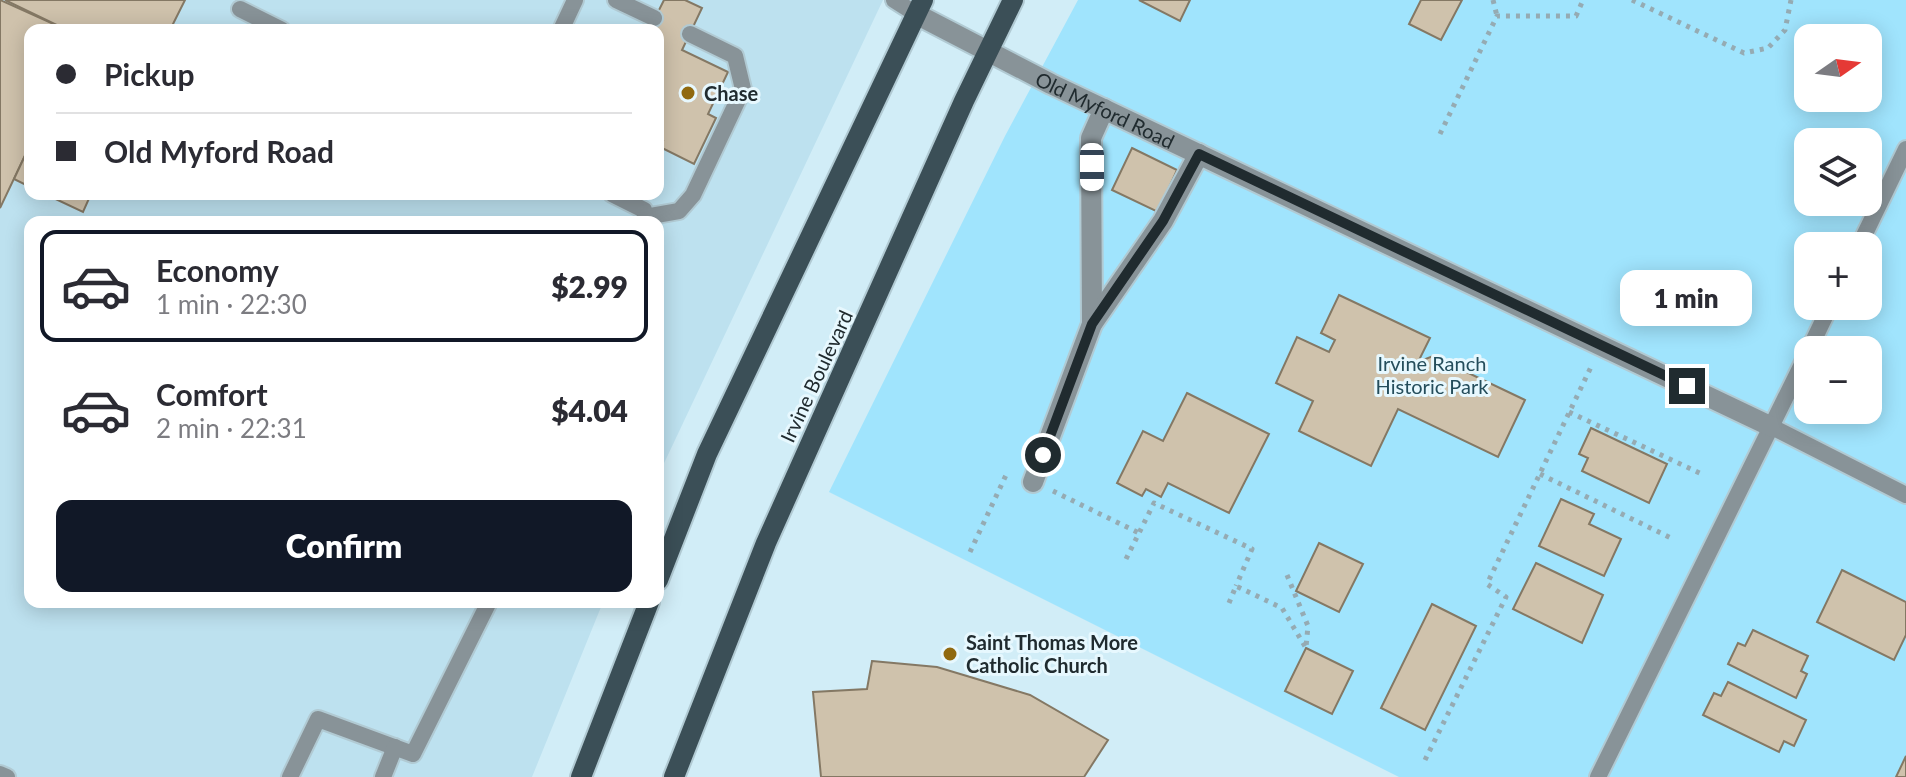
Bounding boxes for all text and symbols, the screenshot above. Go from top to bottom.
north arrow [1794,24,1882,112]
map controls [1794,24,1882,424]
text: Pickup [104,56,195,92]
street label: Old Myford Road [1032,66,1179,153]
place label: Chase [704,81,758,105]
marker: Chase [679,84,697,102]
button: layers [1794,128,1882,216]
text: Old Myford Road [104,133,334,169]
car [1080,143,1104,191]
button: + [1794,232,1882,320]
icon: car [60,250,132,322]
text: Economy [156,252,279,288]
text: $2.99 [551,268,628,304]
callout: 1 min [1621,270,1753,326]
text: 1 min [1654,282,1718,314]
text: 1 min · 22:30 [156,288,307,320]
street label: Irvine Boulevard [775,306,857,446]
button: − [1794,336,1882,424]
park label: Irvine Ranch Historic Park [1376,351,1489,398]
route end [1669,368,1705,404]
icon: car [60,374,132,446]
text: Comfort [156,376,268,412]
text: $4.04 [551,392,628,428]
text: 2 min · 22:31 [156,412,307,444]
route start [1025,437,1061,473]
button: Confirm [56,500,632,592]
place label: Saint Thomas More Catholic Church [966,630,1138,677]
marker: Saint Thomas More Catholic Church [941,645,959,663]

